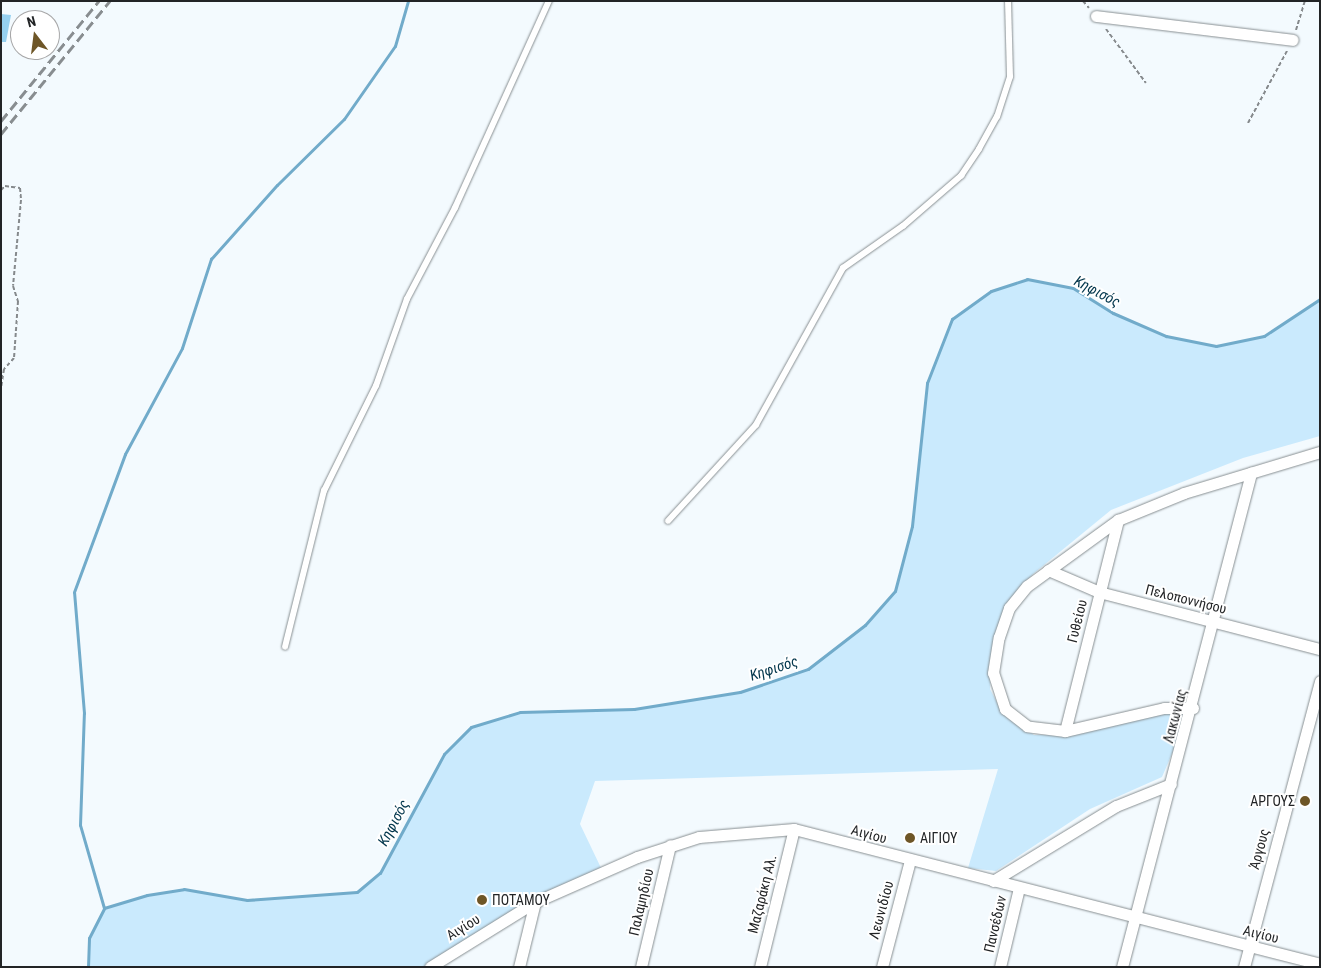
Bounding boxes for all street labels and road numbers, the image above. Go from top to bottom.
street label: Πελοποννήσου [1144,581,1228,617]
street label: Γυθείου [1064,598,1090,644]
street label: Λακωνίας [1160,687,1190,745]
street label: Αιγίου [849,821,889,847]
street label: Άργους [1246,827,1272,871]
street label: Μαζαράκη Αλ. [744,853,780,935]
street label: Παλαμηδίου [625,867,657,937]
street label: Λεωνιδίου [865,879,897,941]
street label: Πανσέδων [980,894,1010,954]
street label: Αιγίου [443,910,483,944]
street label: Αιγίου [1241,921,1281,947]

